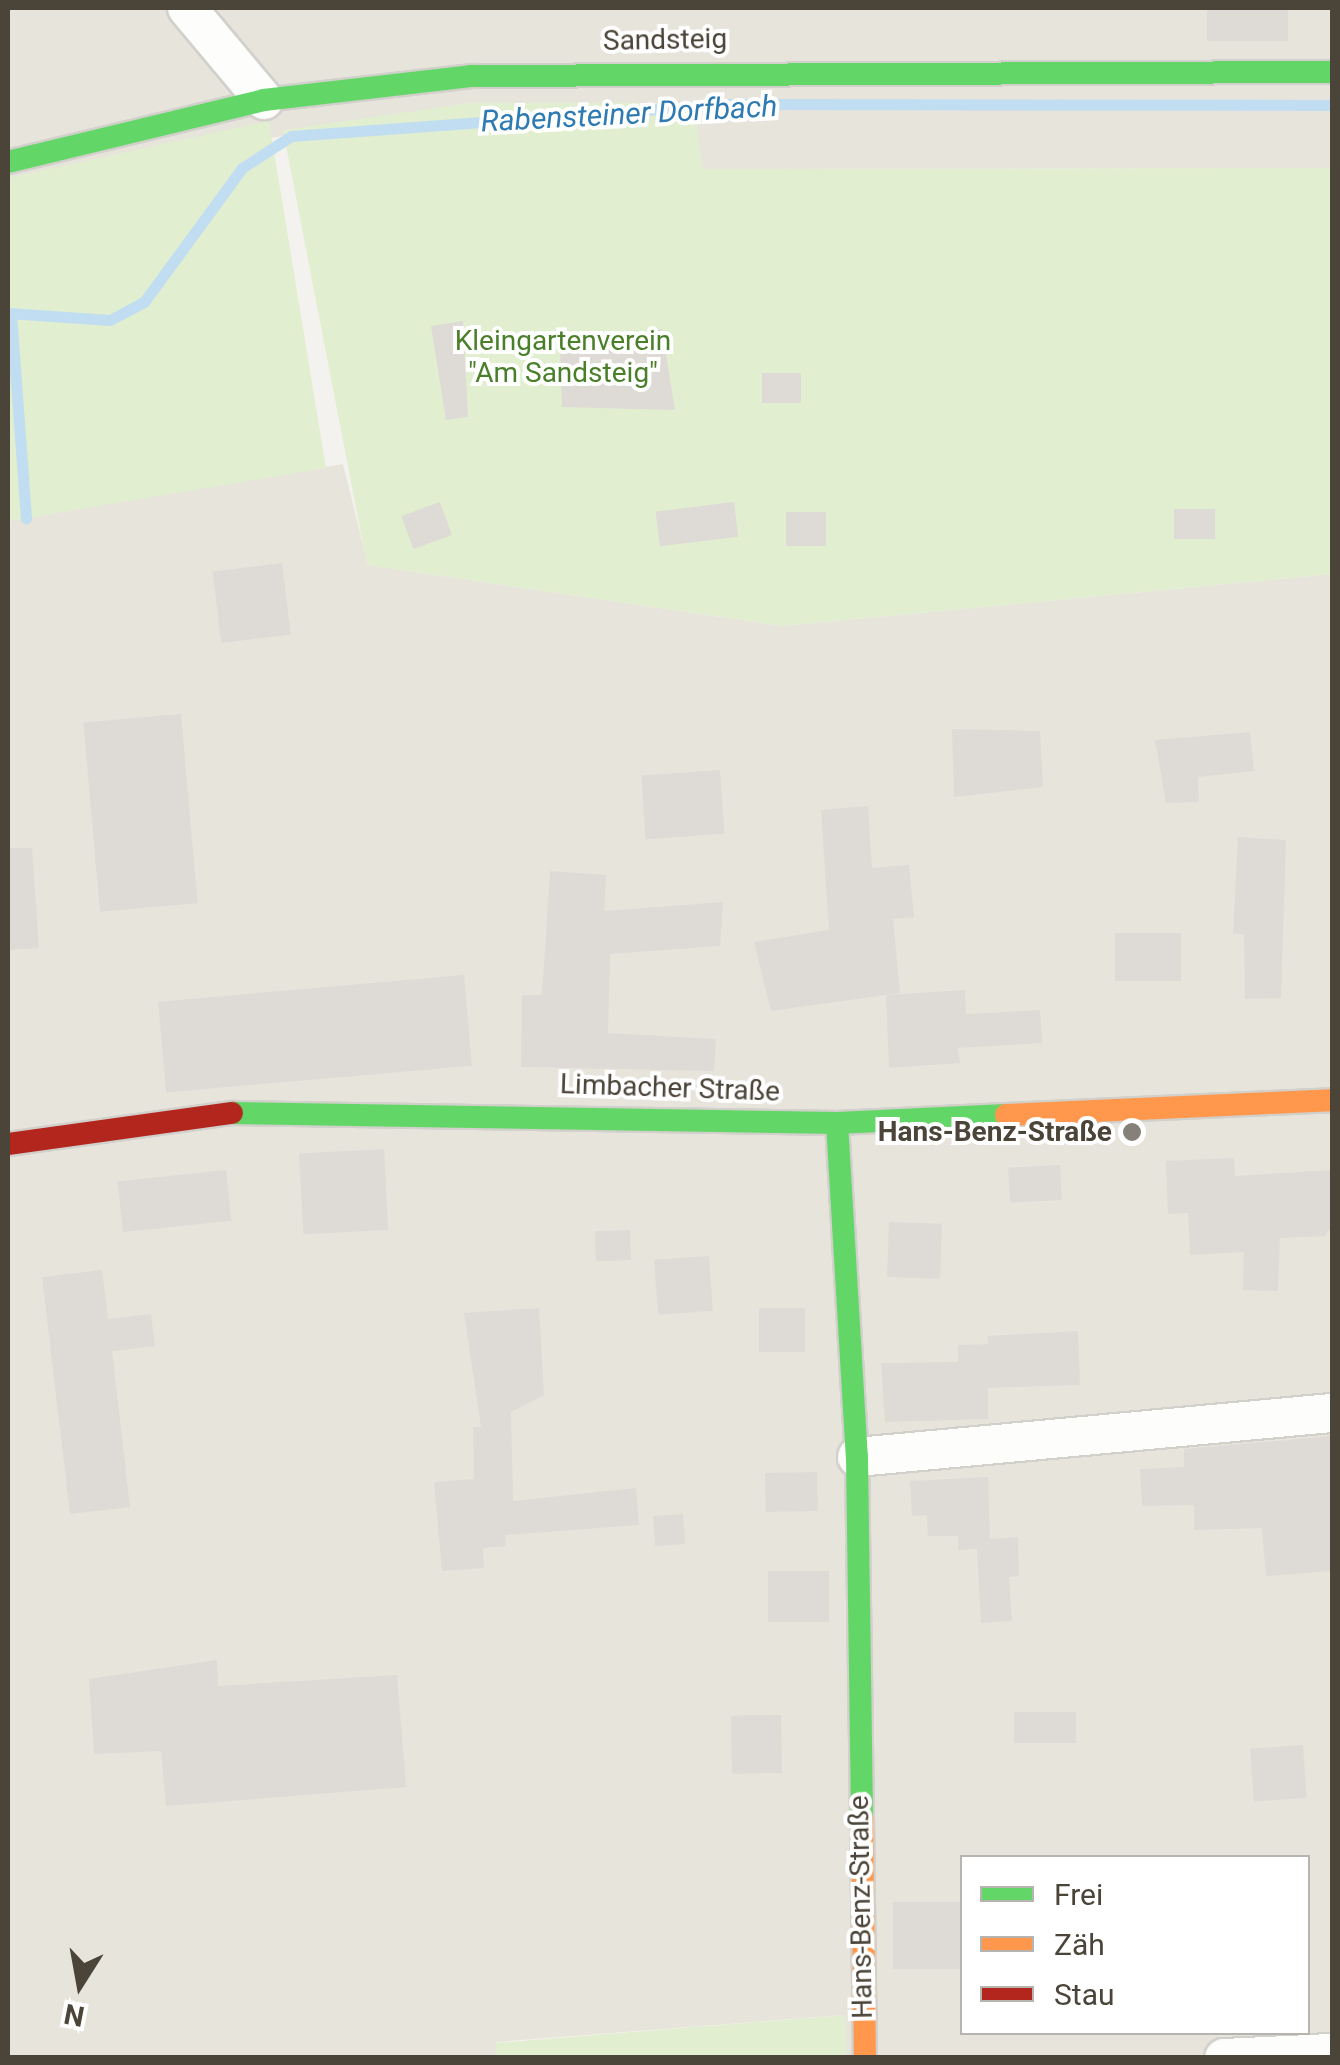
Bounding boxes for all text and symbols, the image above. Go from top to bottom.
street label: Sandsteig [603,22,727,58]
water label: Rabensteiner Dorfbach [480,88,778,140]
park label: Kleingartenverein "Am Sandsteig" [455,324,671,390]
street label: Limbacher Straße [559,1067,781,1109]
place label: Hans-Benz-Straße [878,1115,1112,1149]
marker: Hans-Benz-Straße [1121,1121,1143,1143]
street label: Hans-Benz-Straße [842,1795,880,2019]
legend [960,1855,1310,2035]
text: Frei [1054,1877,1103,1912]
text: Zäh [1054,1927,1105,1962]
north arrow [30,1935,130,2035]
text: Stau [1054,1977,1114,2012]
text: N [61,1997,87,2033]

